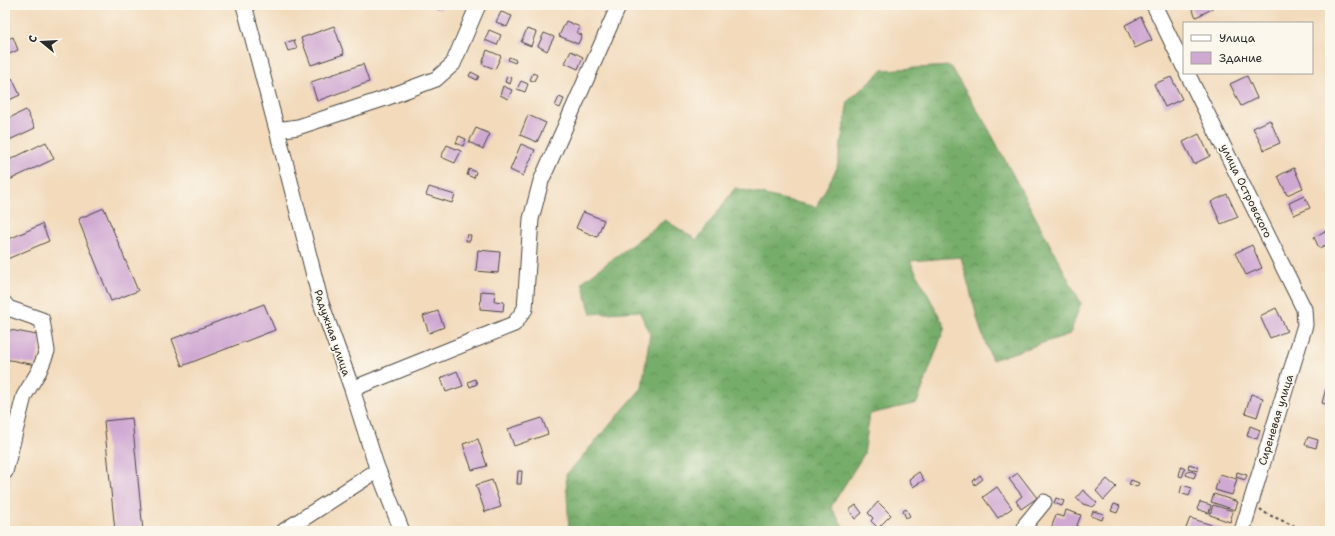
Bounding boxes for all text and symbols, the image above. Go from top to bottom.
north arrow [22,22,62,62]
legend [1183,22,1313,74]
text: Улица [1219,30,1256,46]
text: С [25,33,41,45]
text: Здание [1219,50,1263,66]
street label: улица Островского [1217,141,1275,241]
street label: Радужная улица [310,288,354,378]
street label: Сиреневая улица [1255,373,1297,467]

